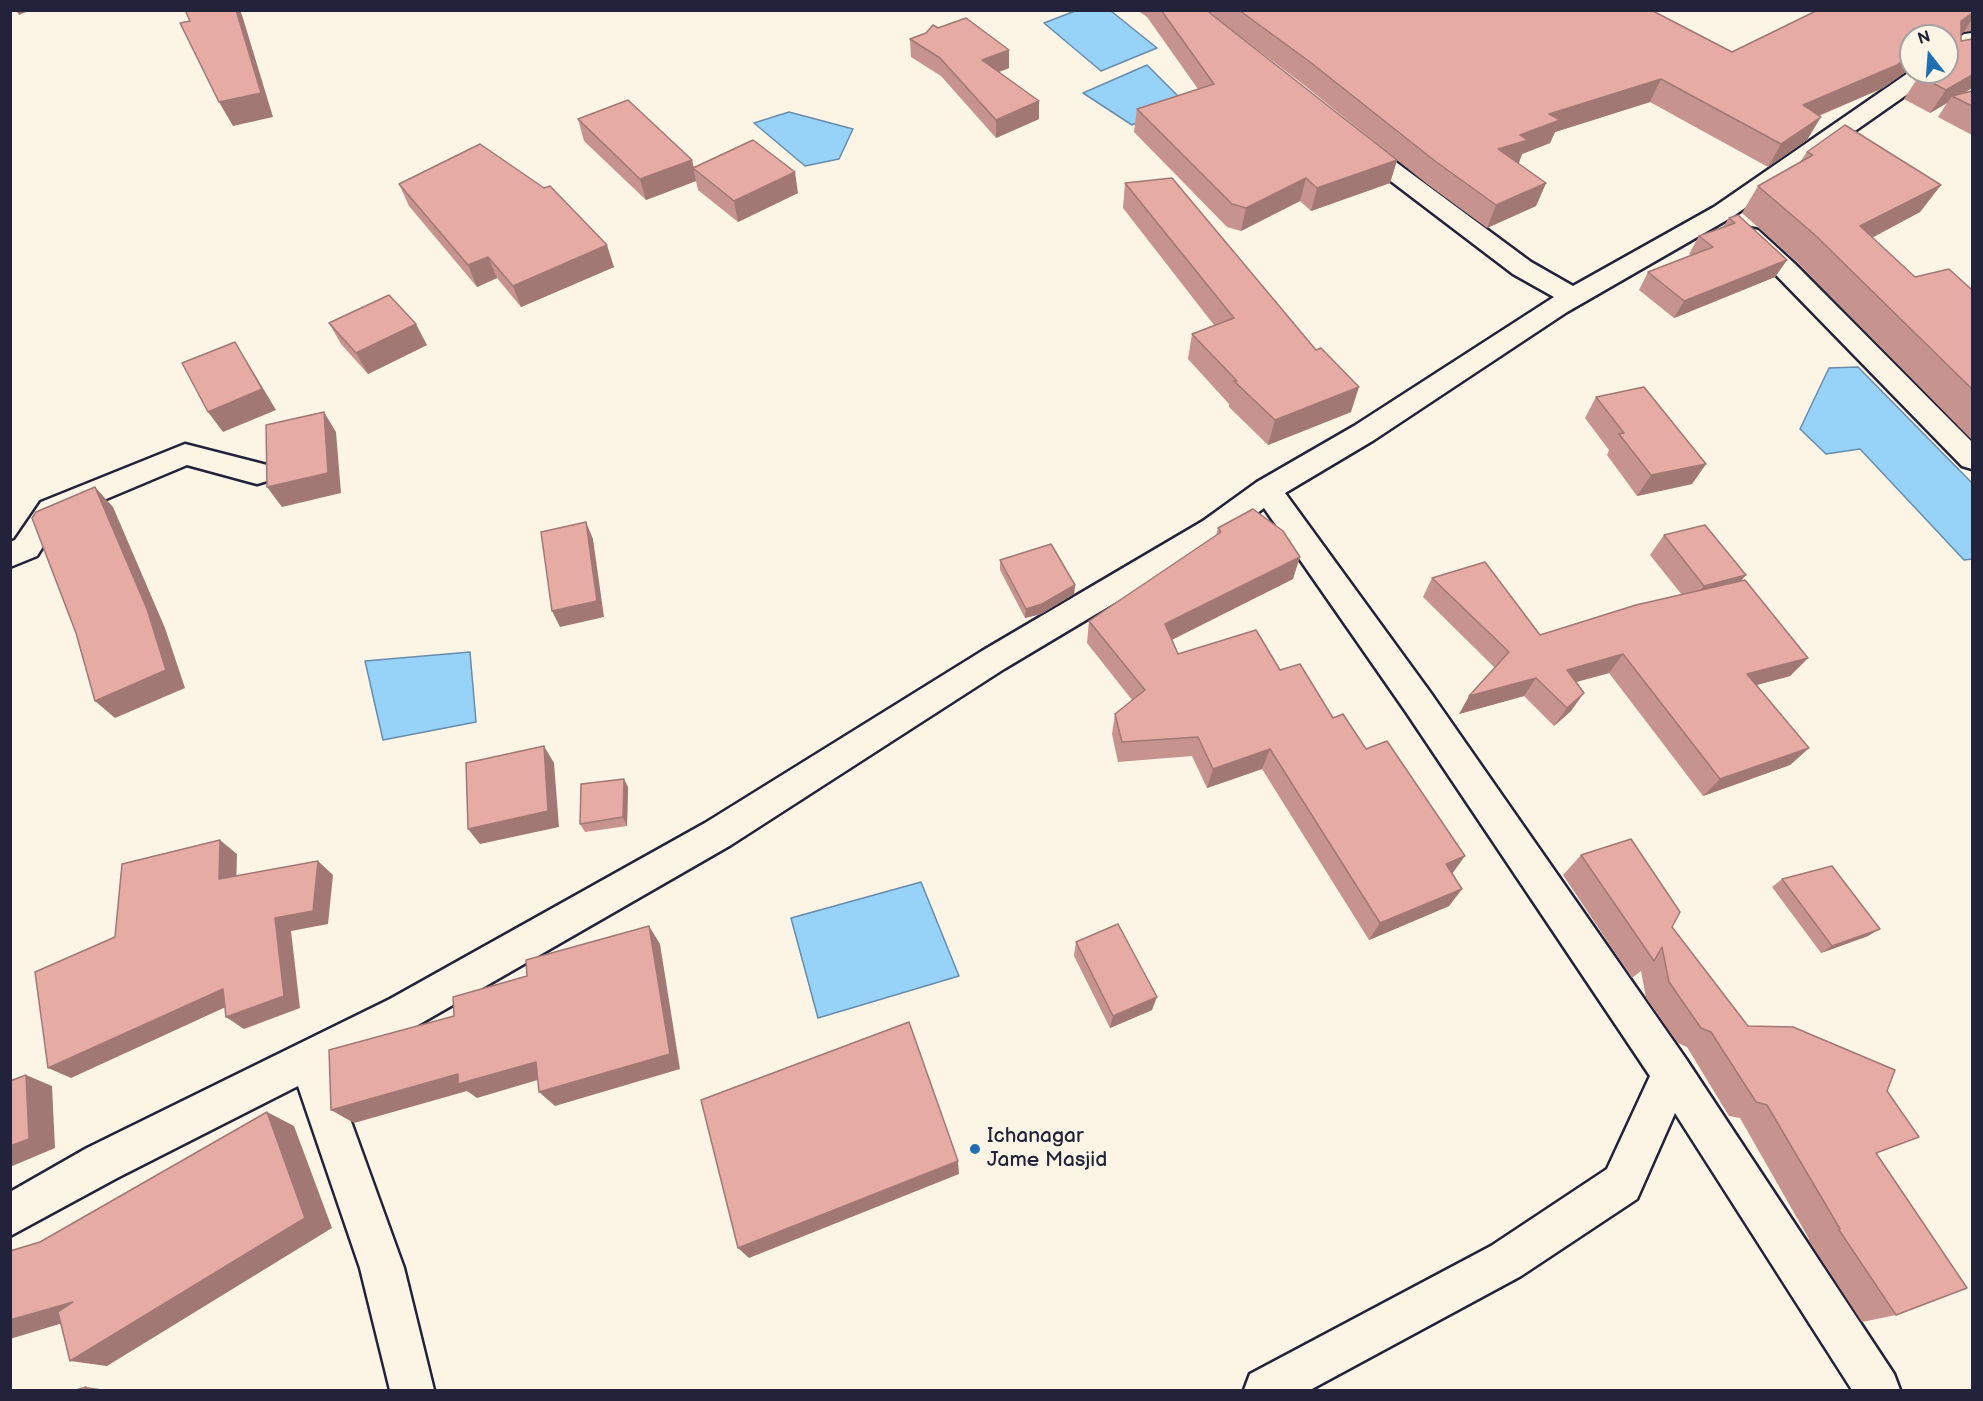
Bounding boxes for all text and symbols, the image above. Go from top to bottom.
north arrow [1899,24,1959,84]
text: N [1916,27,1933,49]
place label: Ichanagar Jame Masjid [987,1124,1107,1174]
marker: Ichanagar Jame Masjid [968,1142,982,1156]

